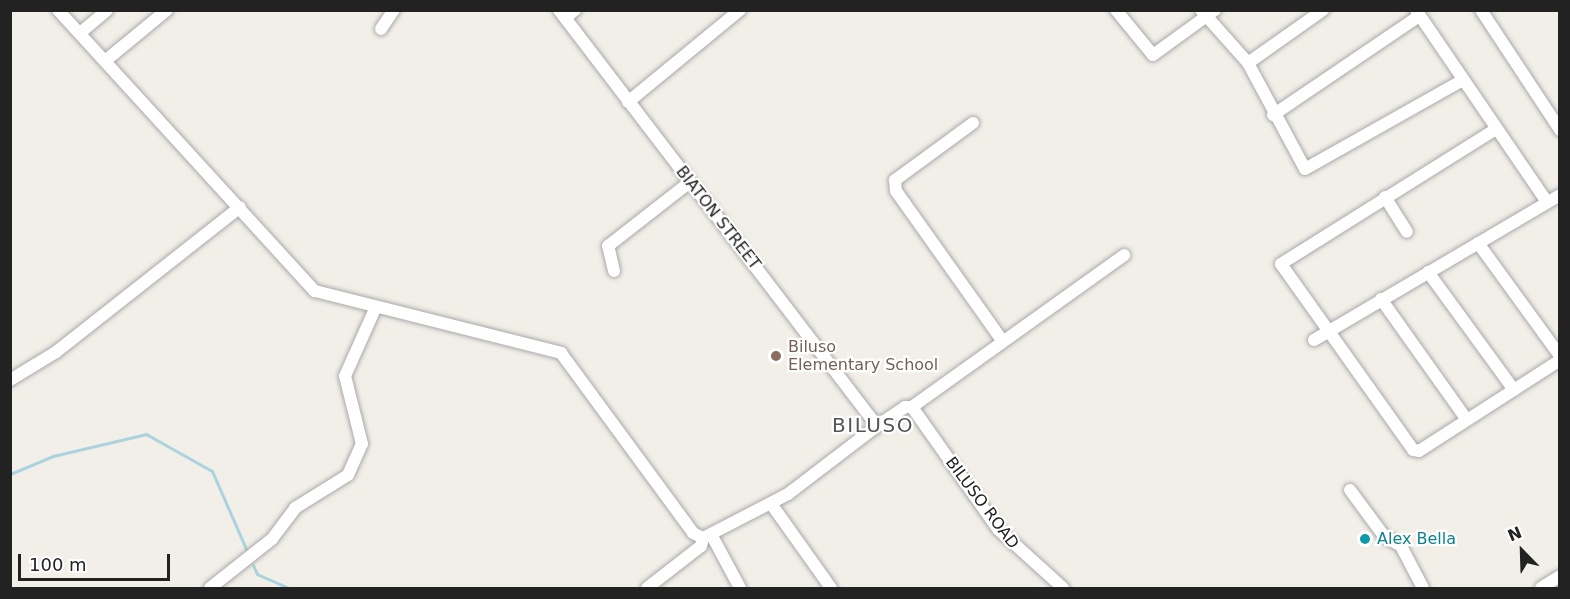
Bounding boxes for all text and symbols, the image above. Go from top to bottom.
street label: BIATON STREET [672,163,764,273]
place label: Biluso Elementary School [788,337,938,375]
marker: Biluso Elementary School [769,349,783,363]
district label: BILUSO [832,413,914,437]
street label: BILUSO ROAD [941,453,1023,553]
north arrow [1492,521,1552,581]
text: N [1505,523,1525,545]
place label: Alex Bella [1377,529,1456,549]
marker: Alex Bella [1358,532,1372,546]
scale bar [21,542,172,580]
text: 100 m [29,554,87,575]

